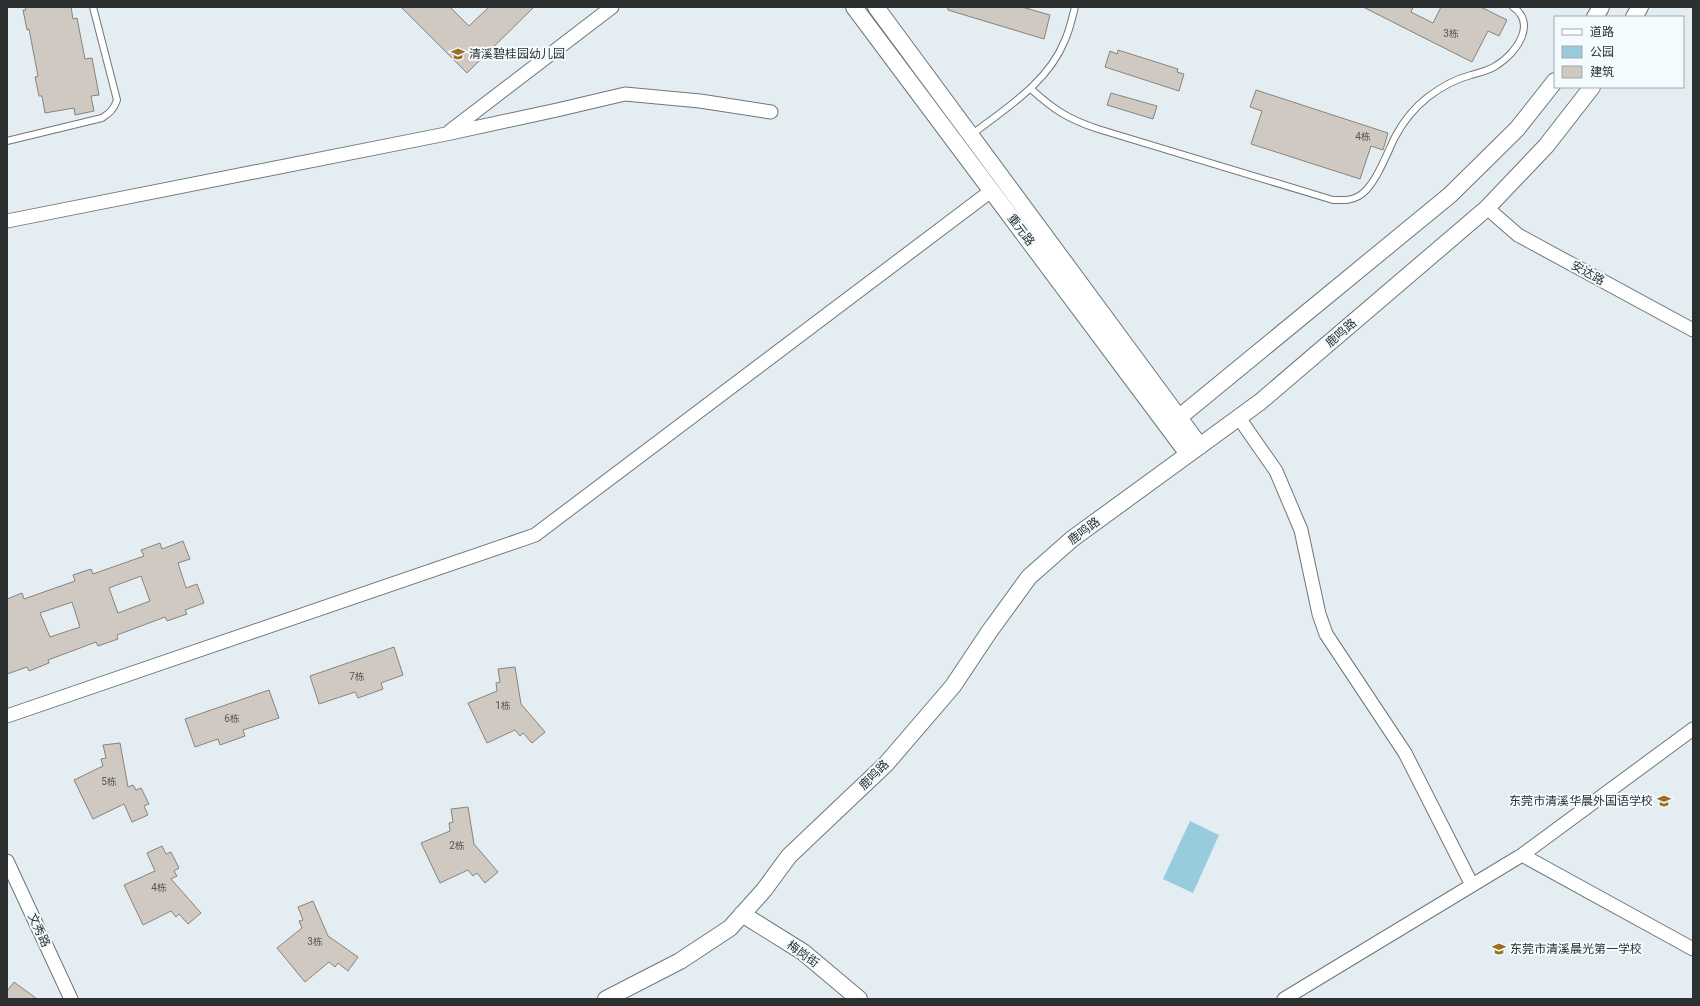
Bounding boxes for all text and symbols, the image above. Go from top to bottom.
legend [1554,16,1684,88]
text: 道路 [1590,25,1614,39]
house number: 3栋 [1443,28,1459,39]
text: 公园 [1590,45,1614,59]
school or university icon: 清溪碧桂园幼儿园 [450,46,466,62]
place label: 清溪碧桂园幼儿园 [469,47,565,61]
text: 建筑 [1590,65,1614,79]
house number: 4栋 [1355,131,1371,142]
street label: 重元路 [1005,211,1037,249]
street label: 安达路 [1569,258,1607,288]
street label: 鹿鸣路 [1323,316,1359,350]
street label: 鹿鸣路 [1065,515,1103,547]
house number: 7栋 [349,671,365,682]
house number: 1栋 [495,700,511,711]
house number: 6栋 [224,713,240,724]
street label: 鹿鸣路 [856,757,892,793]
house number: 5栋 [101,776,117,787]
school or university icon: 东莞市清溪华晨外国语学校 [1656,793,1672,809]
place label: 东莞市清溪华晨外国语学校 [1509,794,1653,808]
house number: 2栋 [449,840,465,851]
house number: 4栋 [151,882,167,893]
street label: 文秀路 [25,911,53,949]
house number: 3栋 [307,936,323,947]
street label: 梅岗街 [784,938,822,970]
school or university icon: 东莞市清溪晨光第一学校 [1491,941,1507,957]
place label: 东莞市清溪晨光第一学校 [1510,942,1642,956]

